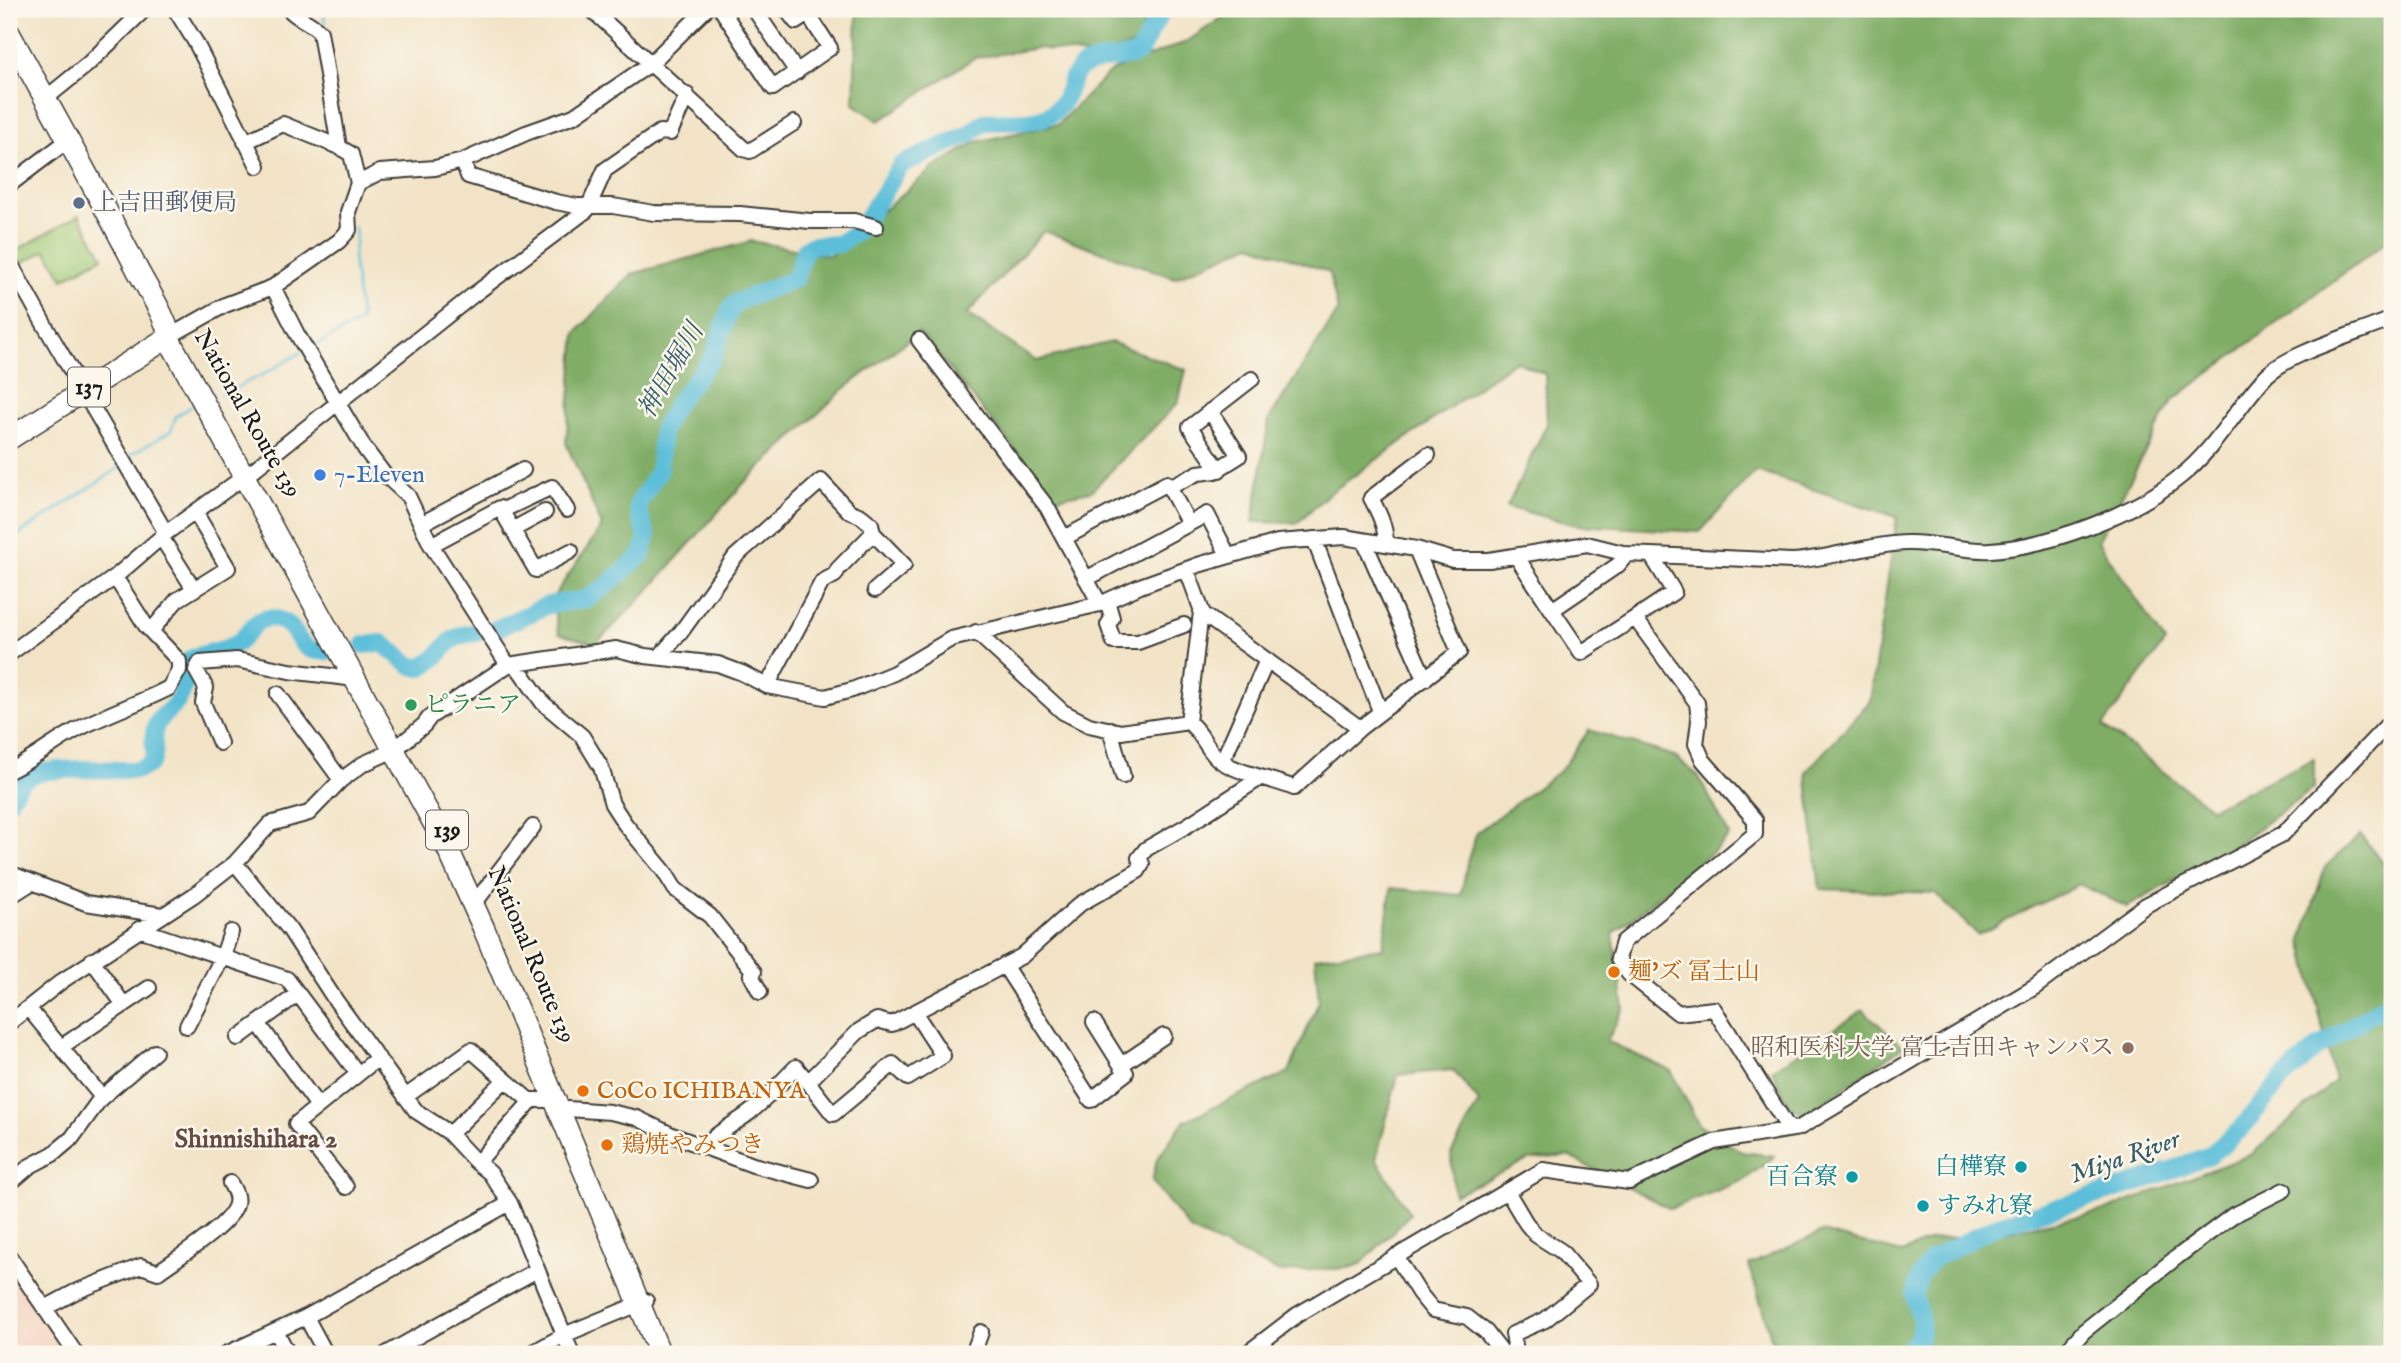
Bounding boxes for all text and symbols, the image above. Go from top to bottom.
place label: 上吉田郵便局 [93,188,237,219]
marker: 上吉田郵便局 [71,195,87,211]
water label: 神田堀川 [631,315,713,424]
street label: National Route 139 [186,324,308,504]
road number: 137 [68,368,110,406]
place label: 7-Eleven [334,460,425,491]
marker: 7-Eleven [312,467,328,483]
place label: ピラニア [425,690,521,721]
marker: ピラニア [403,697,419,713]
road number: 139 [426,810,468,850]
street label: National Route 139 [480,862,582,1048]
place label: 麺'ズ 冨士山 [1628,957,1760,988]
marker: 麺'ズ 冨士山 [1606,964,1622,980]
place label: 昭和医科大学 富士吉田キャンパス [1750,1033,2114,1064]
marker: 昭和医科大学 富士吉田キャンパス [2120,1040,2136,1056]
place label: CoCo ICHIBANYA [597,1076,806,1107]
marker: CoCo ICHIBANYA [575,1083,591,1099]
water label: Miya River [2066,1122,2185,1191]
district label: Shinnishihara 2 [175,1123,337,1156]
place label: 鶏焼やみつき [621,1130,765,1161]
marker: 鶏焼やみつき [599,1137,615,1153]
place label: 白樺寮 [1935,1152,2007,1183]
marker: 白樺寮 [2013,1159,2029,1175]
place label: 百合寮 [1766,1162,1838,1193]
marker: 百合寮 [1844,1169,1860,1185]
place label: すみれ寮 [1937,1191,2033,1222]
marker: すみれ寮 [1915,1198,1931,1214]

